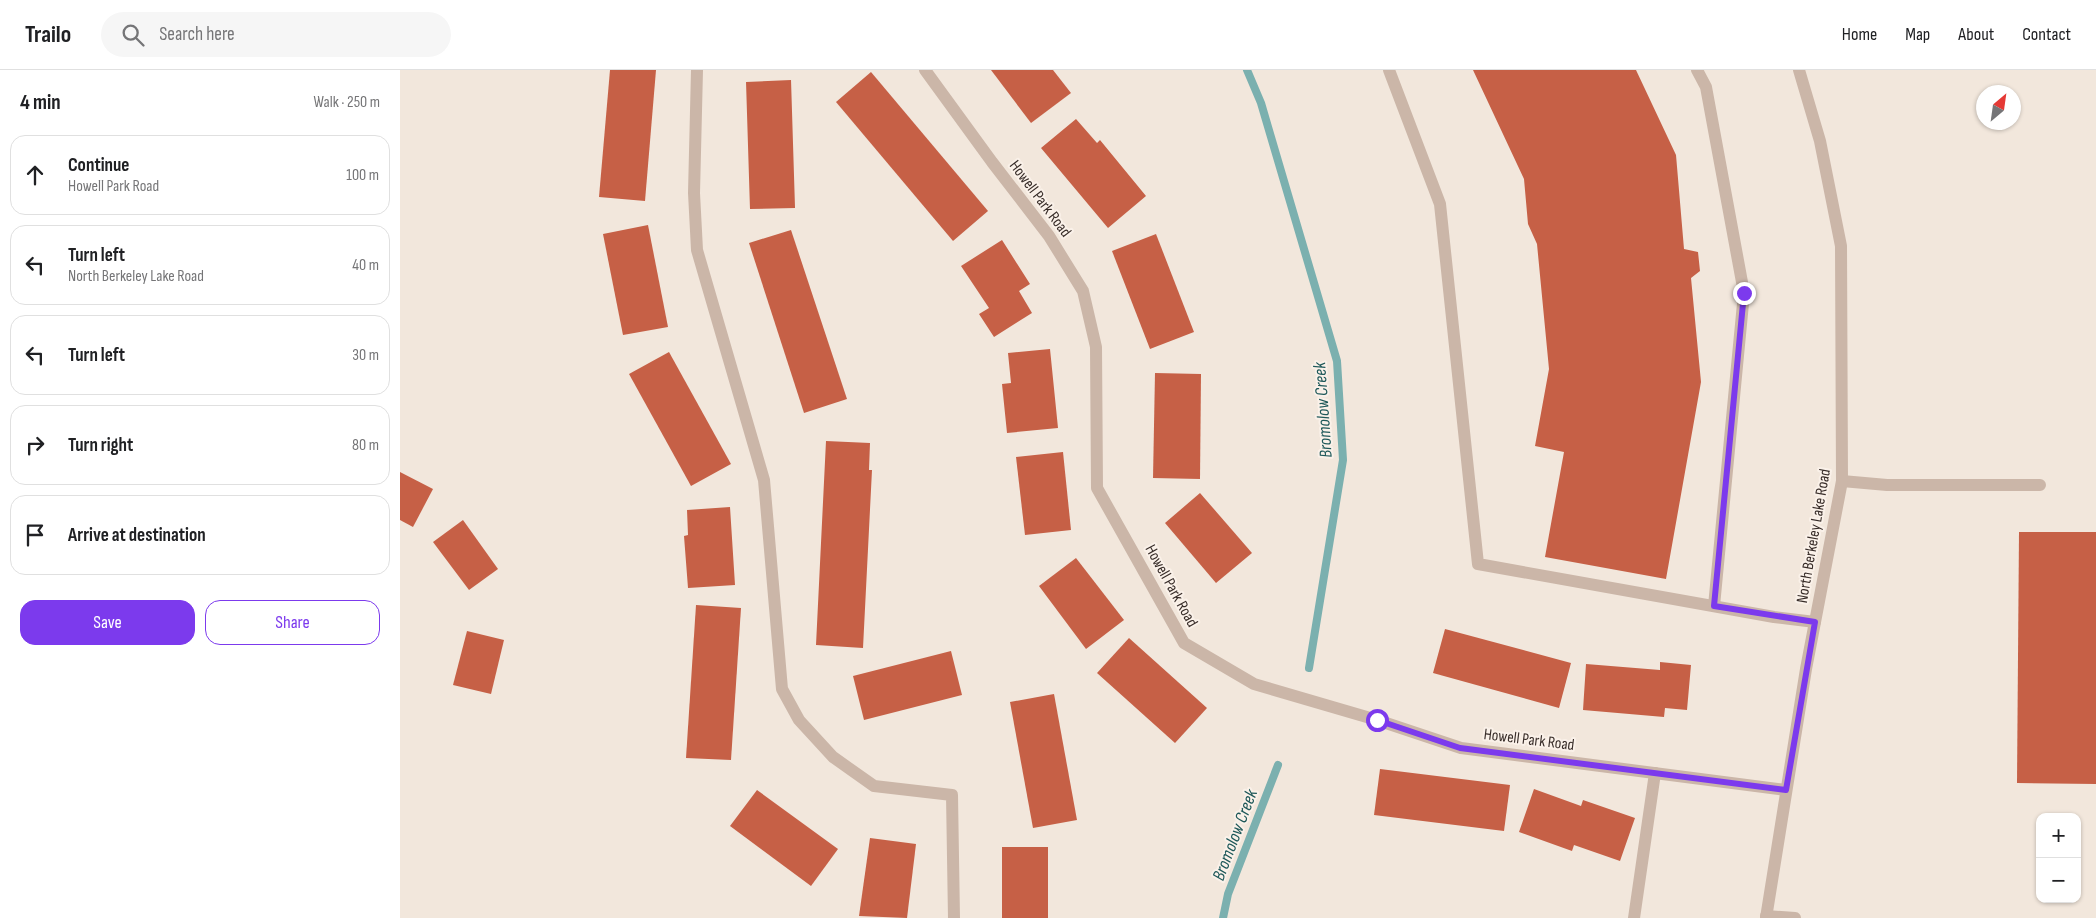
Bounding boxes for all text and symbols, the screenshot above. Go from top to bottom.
search box [101,12,451,57]
text: Trailo [25,20,71,49]
icon: search [119,21,147,49]
text: Search here [159,23,235,46]
text: Home [1842,24,1877,45]
text: Map [1905,24,1930,45]
text: About [1958,24,1994,45]
text: Contact [2022,24,2071,45]
north arrow [1976,85,2021,130]
text: 4 min [20,90,61,115]
text: Walk · 250 m [314,93,380,112]
text: Continue [68,154,129,177]
street label: Howell Park Road [1005,157,1075,241]
icon: ahead [21,161,49,189]
text: 100 m [346,166,379,185]
text: Howell Park Road [68,177,159,196]
text: Turn left [68,244,125,267]
icon: left [21,251,49,279]
text: 40 m [352,256,379,275]
text: North Berkeley Lake Road [68,267,204,286]
route end [1733,282,1756,305]
icon: left [21,341,49,369]
text: Turn left [68,344,125,367]
text: 30 m [352,346,379,365]
water label: Bromolow Creek [1309,360,1337,459]
icon: right [21,431,49,459]
text: Turn right [68,434,133,457]
text: 80 m [352,436,379,455]
street label: North Berkeley Lake Road [1793,467,1835,605]
icon: arrive [21,521,49,549]
text: Arrive at destination [68,524,206,547]
street label: Howell Park Road [1141,542,1201,630]
button: Save [20,600,195,645]
button: Share [205,600,380,645]
route start [1366,709,1389,732]
street label: Howell Park Road [1483,725,1575,755]
water label: Bromolow Creek [1208,785,1262,884]
map controls [2036,813,2081,903]
button: + [2036,813,2081,858]
button: − [2036,858,2081,903]

